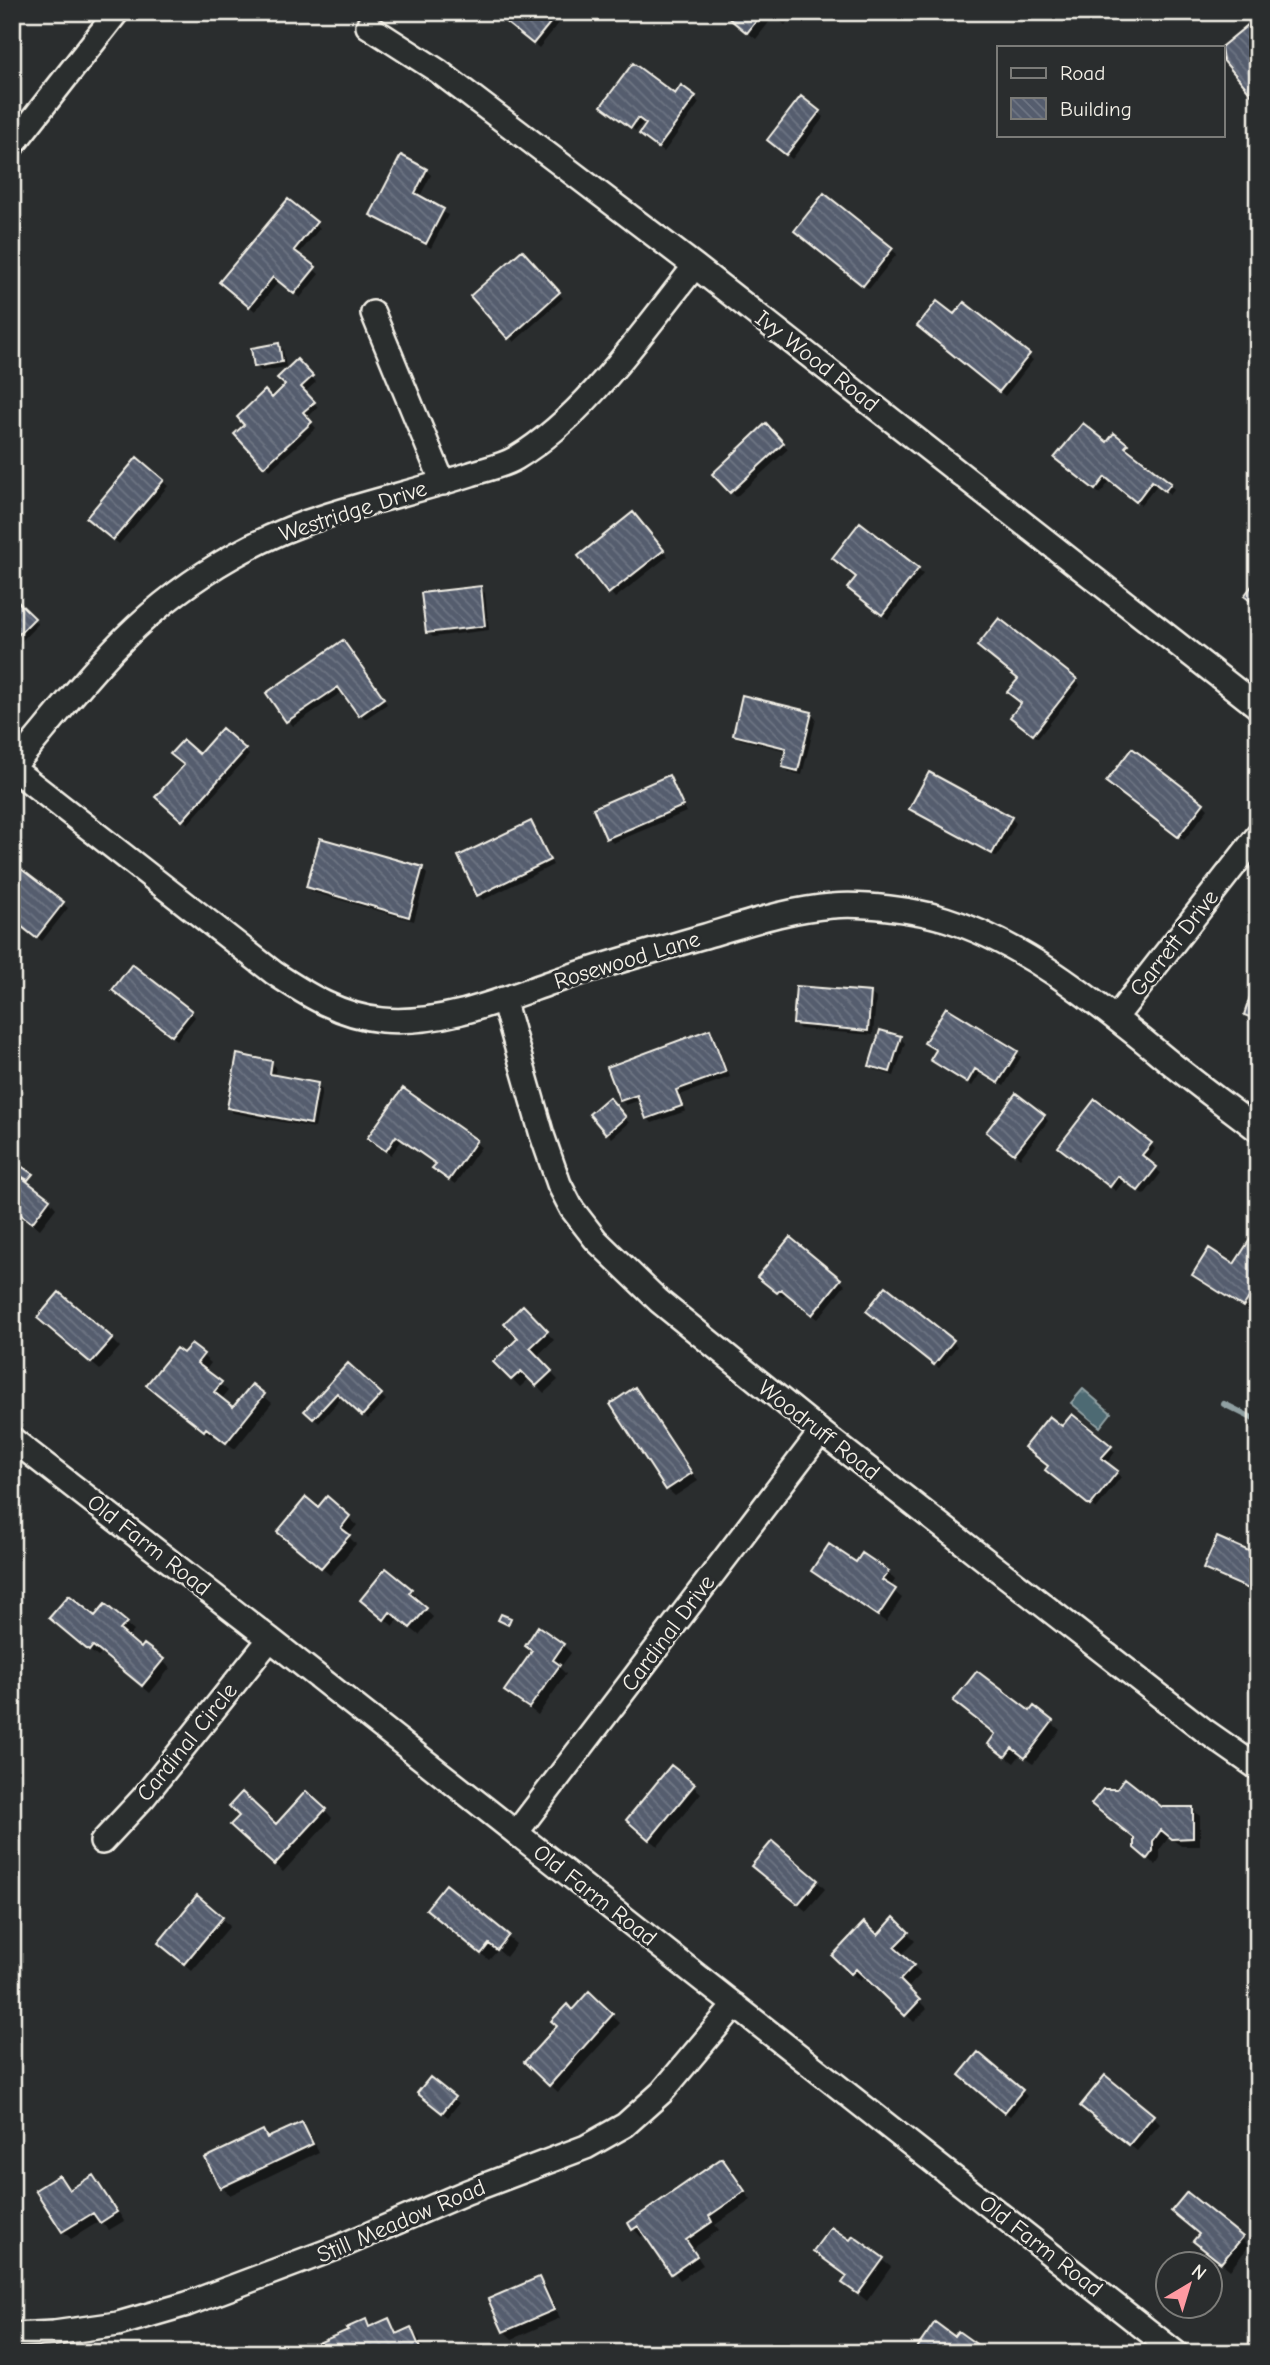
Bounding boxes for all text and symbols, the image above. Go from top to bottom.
legend [997,46,1224,136]
text: Road [1060,61,1105,85]
text: Building [1060,97,1132,121]
street label: Ivy Wood Road [750,304,884,418]
street label: Westridge Drive [276,474,430,548]
street label: Garrett Drive [1124,884,1224,1002]
street label: Rosewood Lane [551,925,703,995]
street label: Woodruff Road [753,1374,885,1486]
street label: Old Farm Road [82,1488,216,1602]
street label: Cardinal Drive [615,1570,721,1696]
street label: Cardinal Circle [131,1677,243,1807]
street label: Old Farm Road [528,1838,662,1952]
street label: Still Meadow Road [313,2173,489,2269]
street label: Old Farm Road [974,2189,1108,2303]
north arrow [1154,2250,1224,2320]
text: N [1187,2260,1211,2285]

